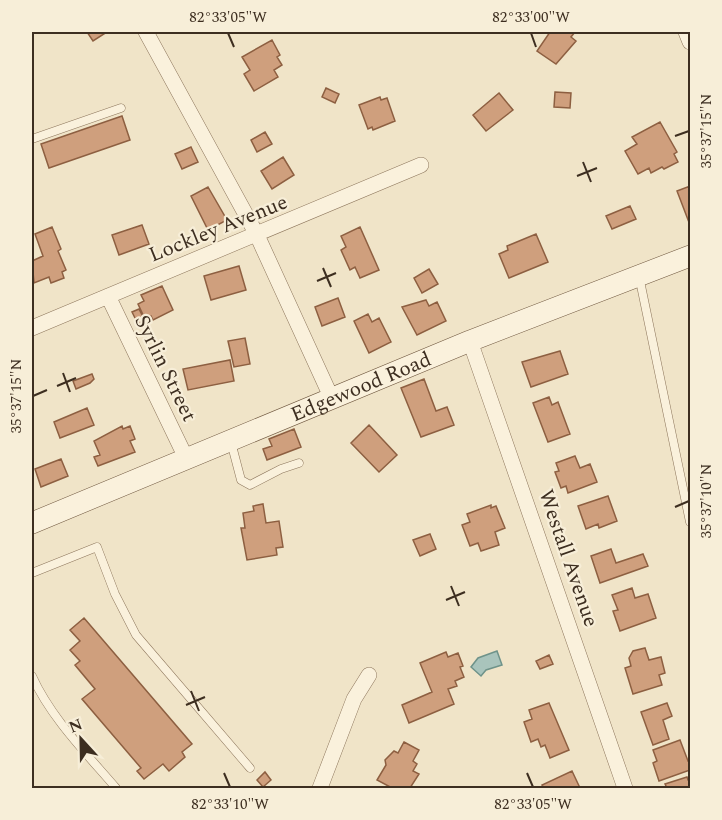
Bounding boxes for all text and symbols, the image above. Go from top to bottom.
text: 82°33'05"W [189,6,267,29]
text: 82°33'00"W [492,6,570,29]
text: 35°37'15"N [695,93,718,169]
street label: Lockley Avenue [144,187,293,271]
street label: Syrlin Street [125,310,205,427]
street label: Edgewood Road [286,344,437,431]
text: 35°37'15"N [5,358,28,434]
text: 35°37'10"N [695,463,718,539]
street label: Westall Avenue [530,485,607,631]
north arrow [51,709,111,769]
text: N [65,712,86,740]
text: 82°33'10"W [191,793,269,816]
text: 82°33'05"W [494,793,572,816]

